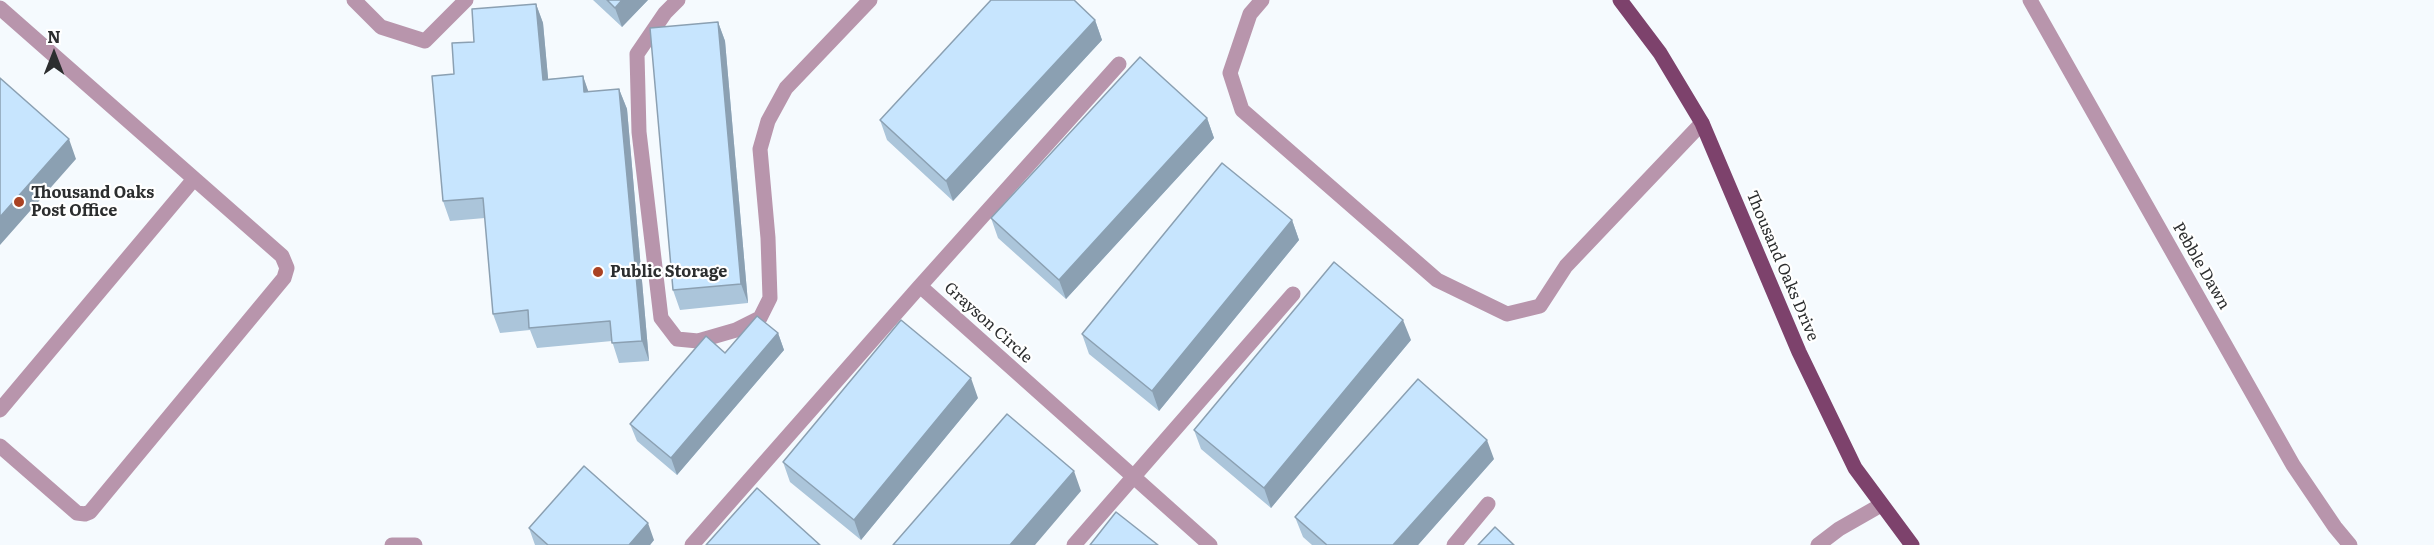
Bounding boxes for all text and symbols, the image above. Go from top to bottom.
north arrow [24,24,84,84]
text: N [47,24,61,48]
place label: Thousand Oaks Post Office [31,183,154,221]
street label: Thousand Oaks Drive [1742,188,1822,344]
marker: Thousand Oaks Post Office [12,195,26,209]
street label: Pebble Dawn [2168,219,2234,313]
place label: Public Storage [610,262,727,282]
marker: Public Storage [591,265,605,279]
street label: Grayson Circle [940,279,1036,367]

